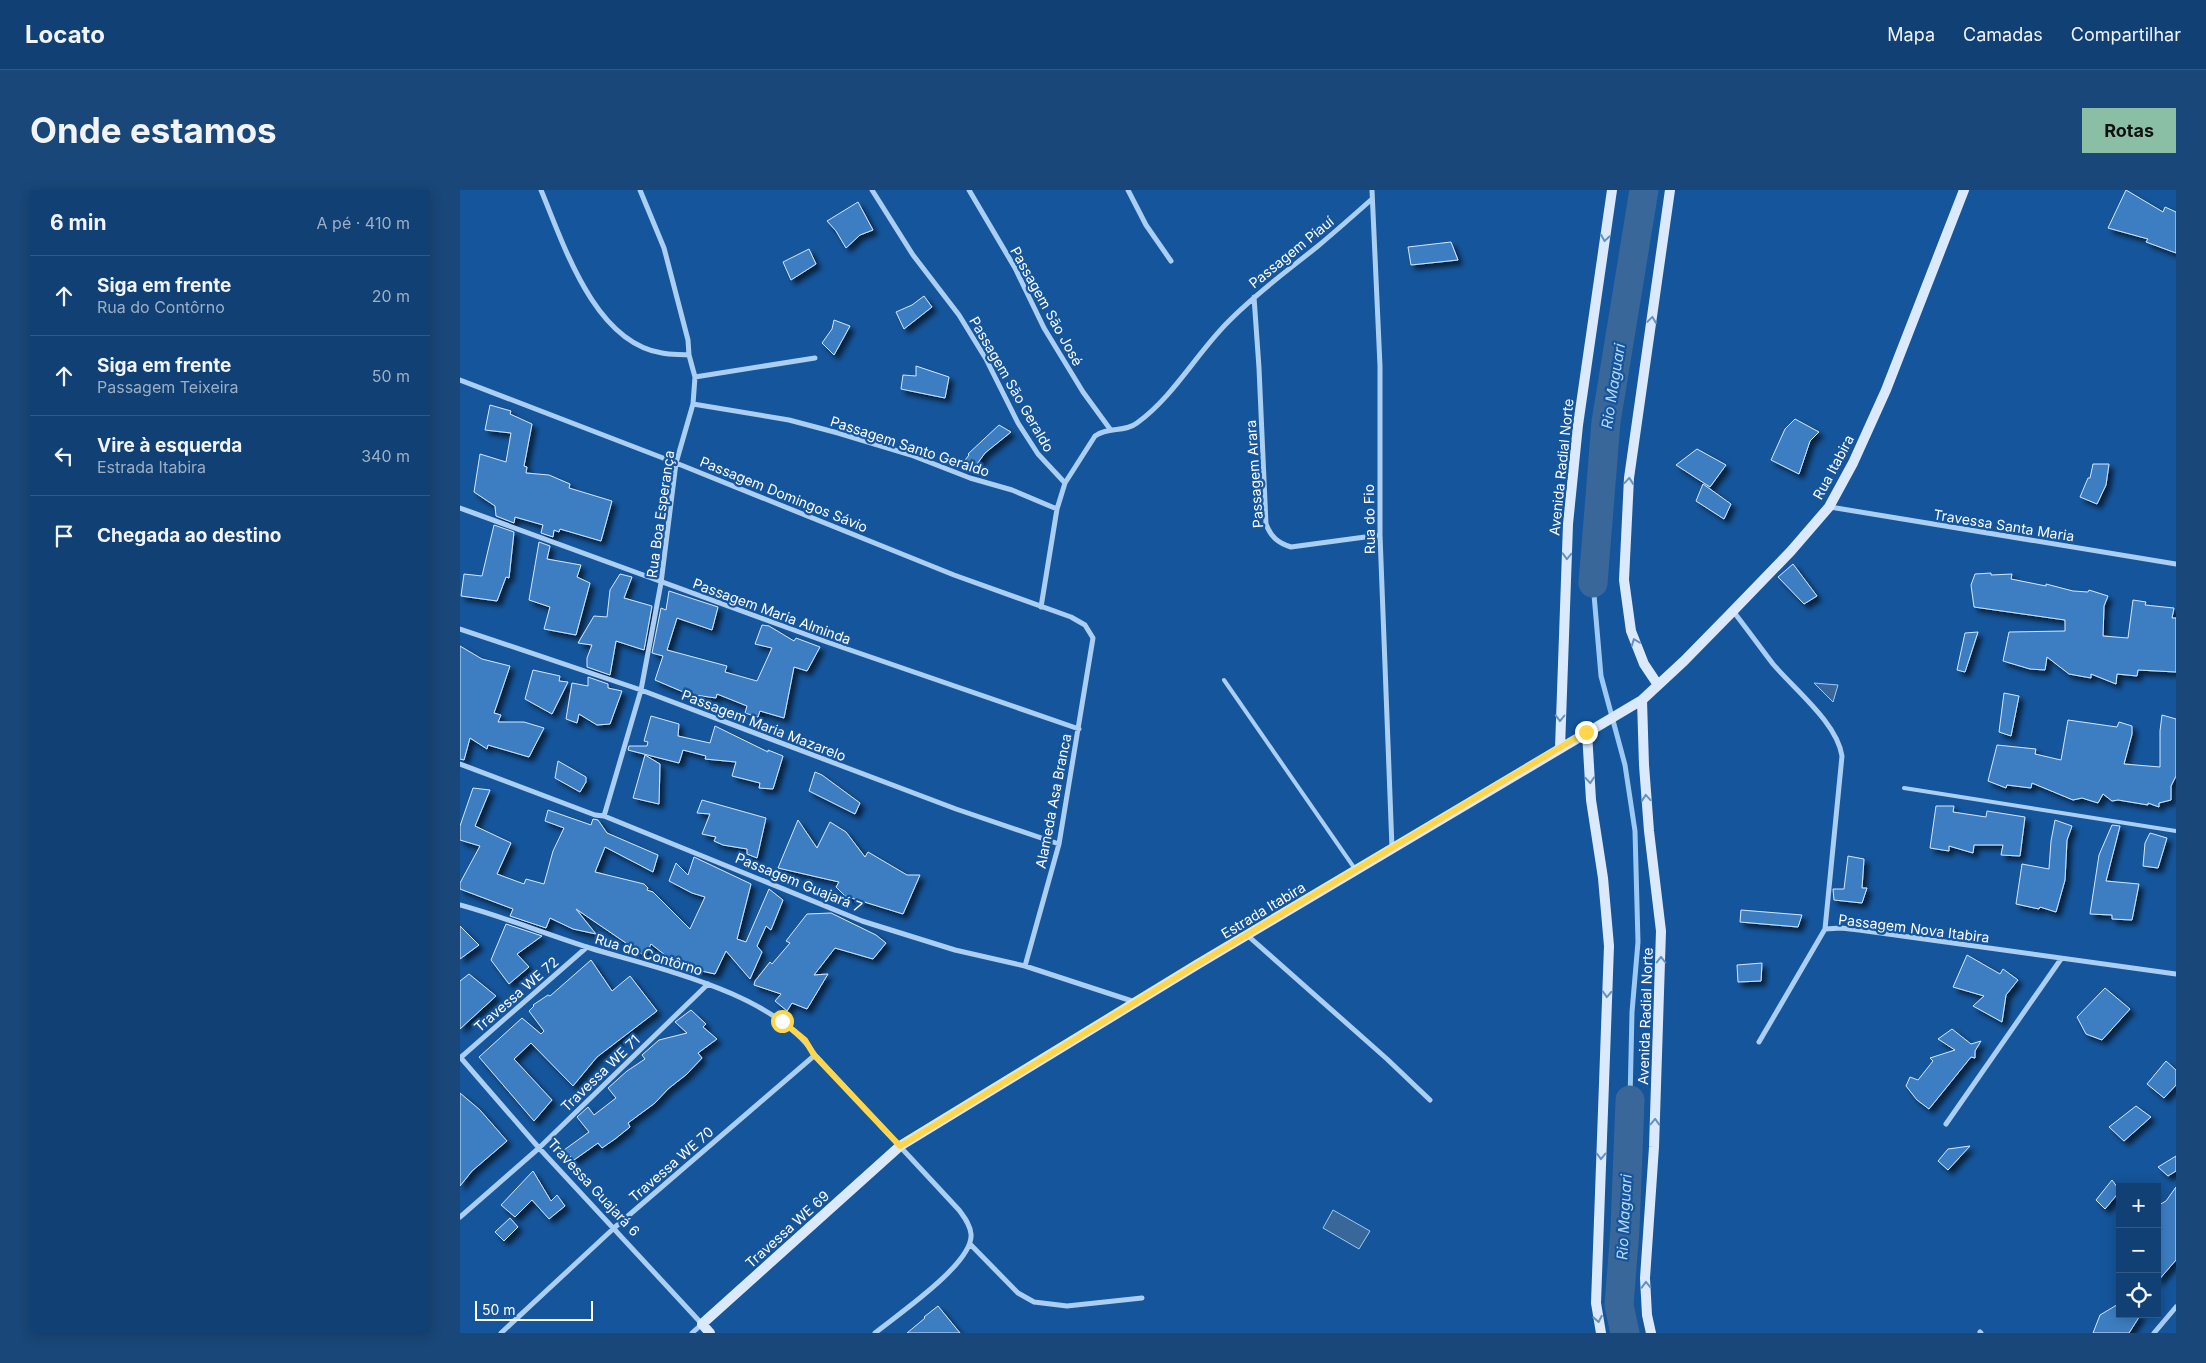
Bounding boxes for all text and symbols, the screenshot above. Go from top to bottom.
text: Locato [25,20,105,49]
text: Mapa [1887,24,1935,45]
text: Camadas [1963,24,2043,45]
text: Compartilhar [2071,24,2181,45]
button: Rotas [2082,108,2176,153]
text: Onde estamos [30,109,277,151]
text: 6 min [50,210,107,235]
street label: Passagem Piauí [1245,212,1337,291]
text: A pé · 410 m [317,213,410,233]
one-way arrow [1600,235,1611,243]
street label: Passagem São José [1007,243,1087,369]
text: Siga em frente [97,274,231,297]
icon: ahead [50,282,78,310]
text: 20 m [372,286,410,306]
text: Rua do Contôrno [97,297,225,317]
street label: Passagem São Geraldo [966,313,1058,455]
one-way arrow [1646,316,1657,324]
water label: Rio Maguari [1597,342,1629,430]
text: Siga em frente [97,354,231,377]
icon: ahead [50,362,78,390]
text: 50 m [372,366,410,386]
text: Passagem Teixeira [97,377,239,397]
street label: Avenida Radial Norte [1545,398,1577,536]
street label: Passagem Santo Geraldo [828,412,992,480]
street label: Passagem Arara [1242,419,1266,529]
street label: Rua Itabira [1809,432,1857,502]
text: Vire à esquerda [97,434,242,457]
icon: left [50,442,78,470]
text: 340 m [361,446,410,466]
street label: Rua Boa Esperança [643,449,677,579]
street label: Passagem Domingos Sávio [698,453,870,535]
text: Estrada Itabira [97,457,206,477]
one-way arrow [1623,477,1634,485]
street label: Rua do Fio [1360,484,1378,554]
street label: Travessa Santa Maria [1932,505,2076,545]
icon: arrive [50,522,78,550]
text: Chegada ao destino [97,524,281,547]
one-way arrow [1562,552,1572,560]
street label: Passagem Maria Alminda [691,574,853,648]
one-way arrow [1631,638,1641,647]
street label: Passagem Maria Mazarelo [679,686,849,764]
one-way arrow [1555,714,1565,722]
route end [1575,721,1598,744]
street label: Alameda Asa Branca [1032,732,1074,870]
one-way arrow [1584,777,1595,785]
one-way arrow [1641,794,1652,802]
street label: Passagem Guajará 7 [733,849,865,915]
street label: Estrada Itabira [1218,878,1308,942]
street label: Passagem Nova Itabira [1837,910,1991,946]
street label: Rua do Contôrno [593,930,705,978]
street label: Avenida Radial Norte [1634,947,1656,1085]
street label: Travessa WE 72 [470,953,562,1035]
one-way arrow [1656,956,1666,964]
one-way arrow [1602,990,1613,998]
route start [771,1010,794,1033]
street label: Travessa WE 71 [557,1031,643,1115]
one-way arrow [1650,1118,1660,1126]
street label: Travessa WE 70 [625,1123,717,1205]
street label: Travessa Guajará 6 [544,1135,644,1239]
one-way arrow [1596,1153,1607,1161]
water label: Rio Maguari [1612,1173,1636,1260]
map controls [2116,1183,2161,1318]
button: + [2116,1183,2161,1228]
street label: Travessa WE 69 [742,1187,832,1271]
button: − [2116,1228,2161,1273]
button: locate [2116,1273,2161,1318]
one-way arrow [1640,1280,1651,1288]
scale bar [475,1298,592,1321]
text: 50 m [482,1301,516,1318]
one-way arrow [1593,1314,1603,1323]

